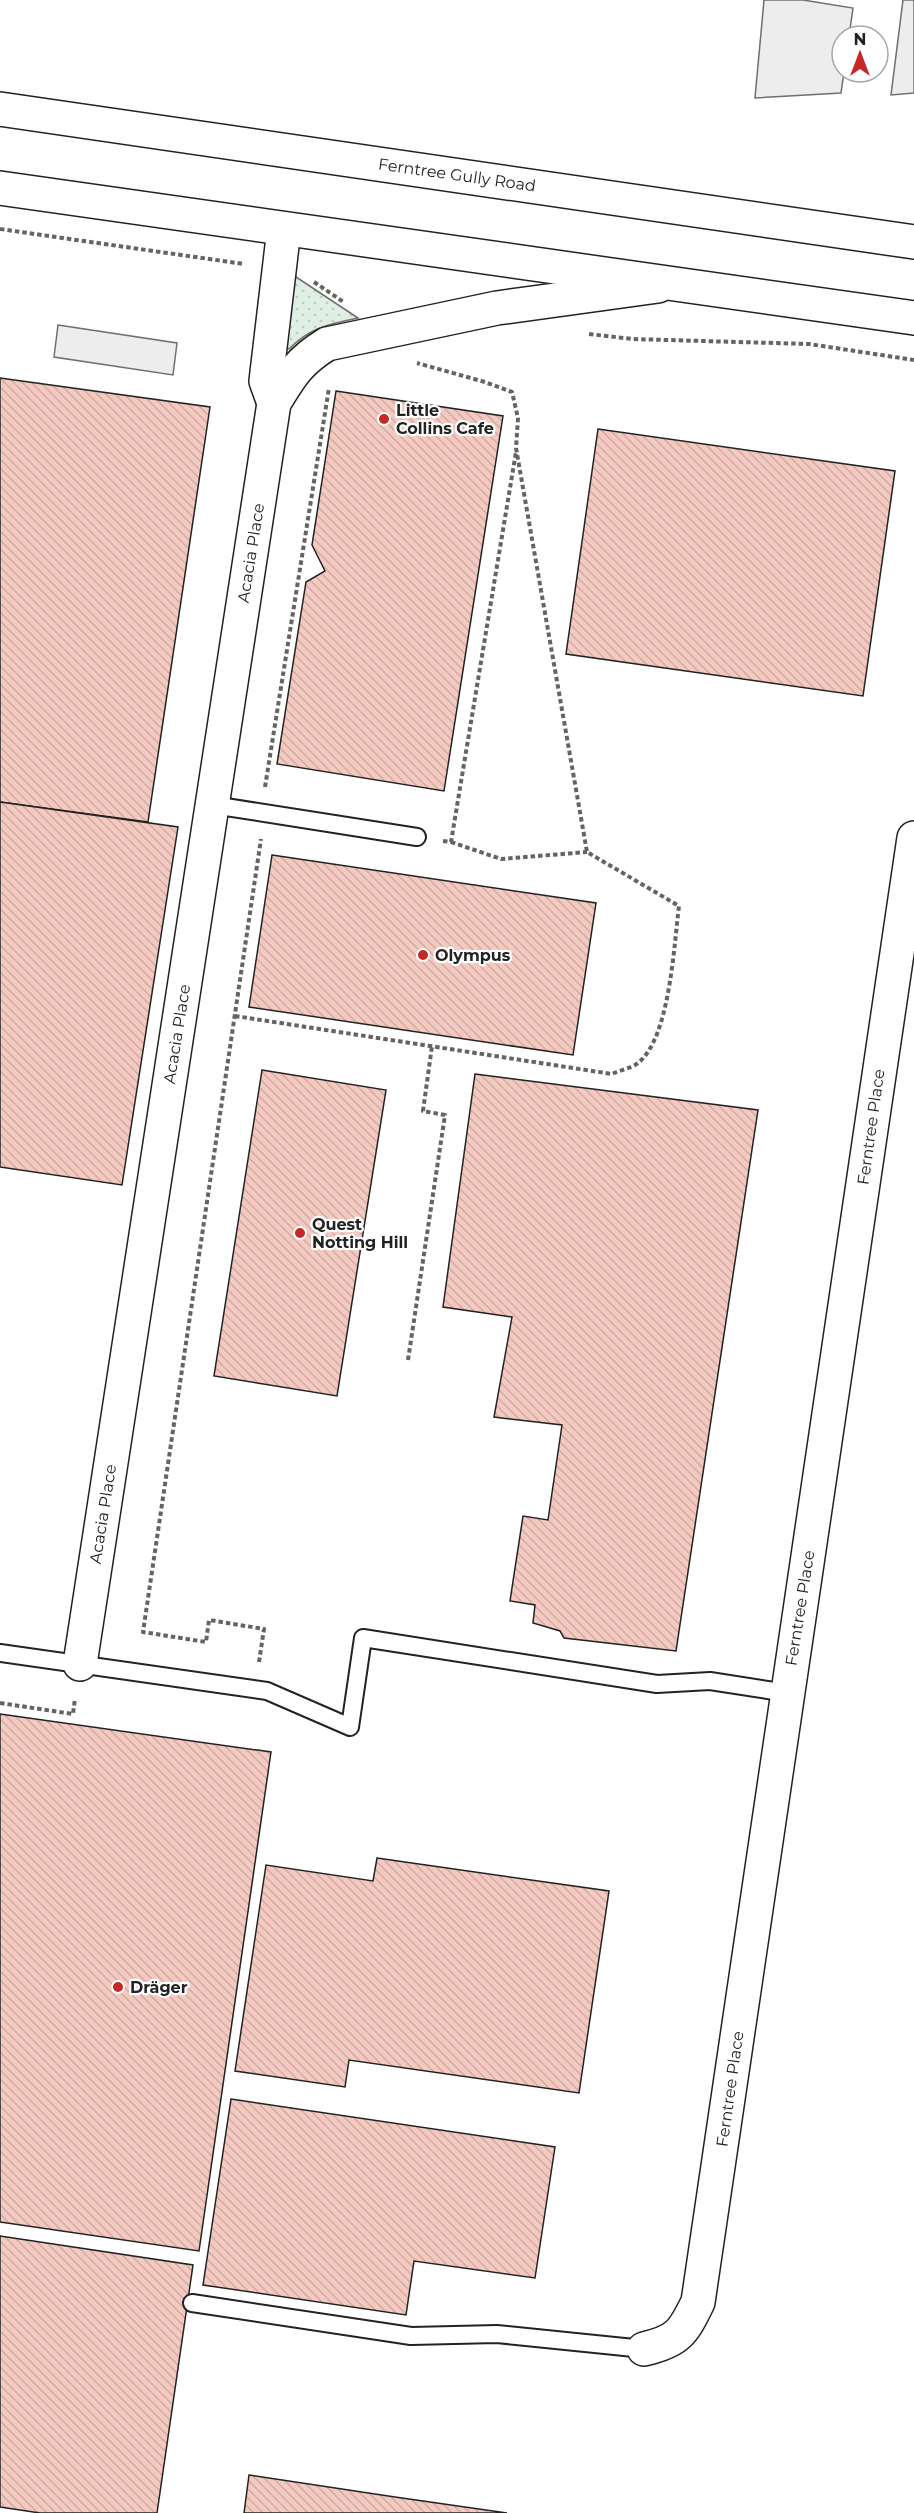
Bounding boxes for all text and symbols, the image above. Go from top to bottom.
north arrow [830,24,890,84]
text: N [854,30,866,49]
street label: Ferntree Gully Road [377,155,537,195]
place label: Little Collins Cafe [396,401,494,438]
marker: Little Collins Cafe [377,412,391,426]
street label: Acacia Place [234,502,268,604]
place label: Olympus [435,946,511,965]
marker: Olympus [416,948,430,962]
street label: Acacia Place [160,983,194,1085]
street label: Ferntree Place [853,1068,889,1186]
place label: Quest Notting Hill [312,1215,408,1252]
marker: Quest Notting Hill [293,1226,307,1240]
street label: Acacia Place [86,1463,120,1565]
street label: Ferntree Place [781,1549,819,1667]
place label: Dräger [130,1978,188,1997]
marker: Dräger [111,1980,125,1994]
street label: Ferntree Place [712,2030,748,2148]

